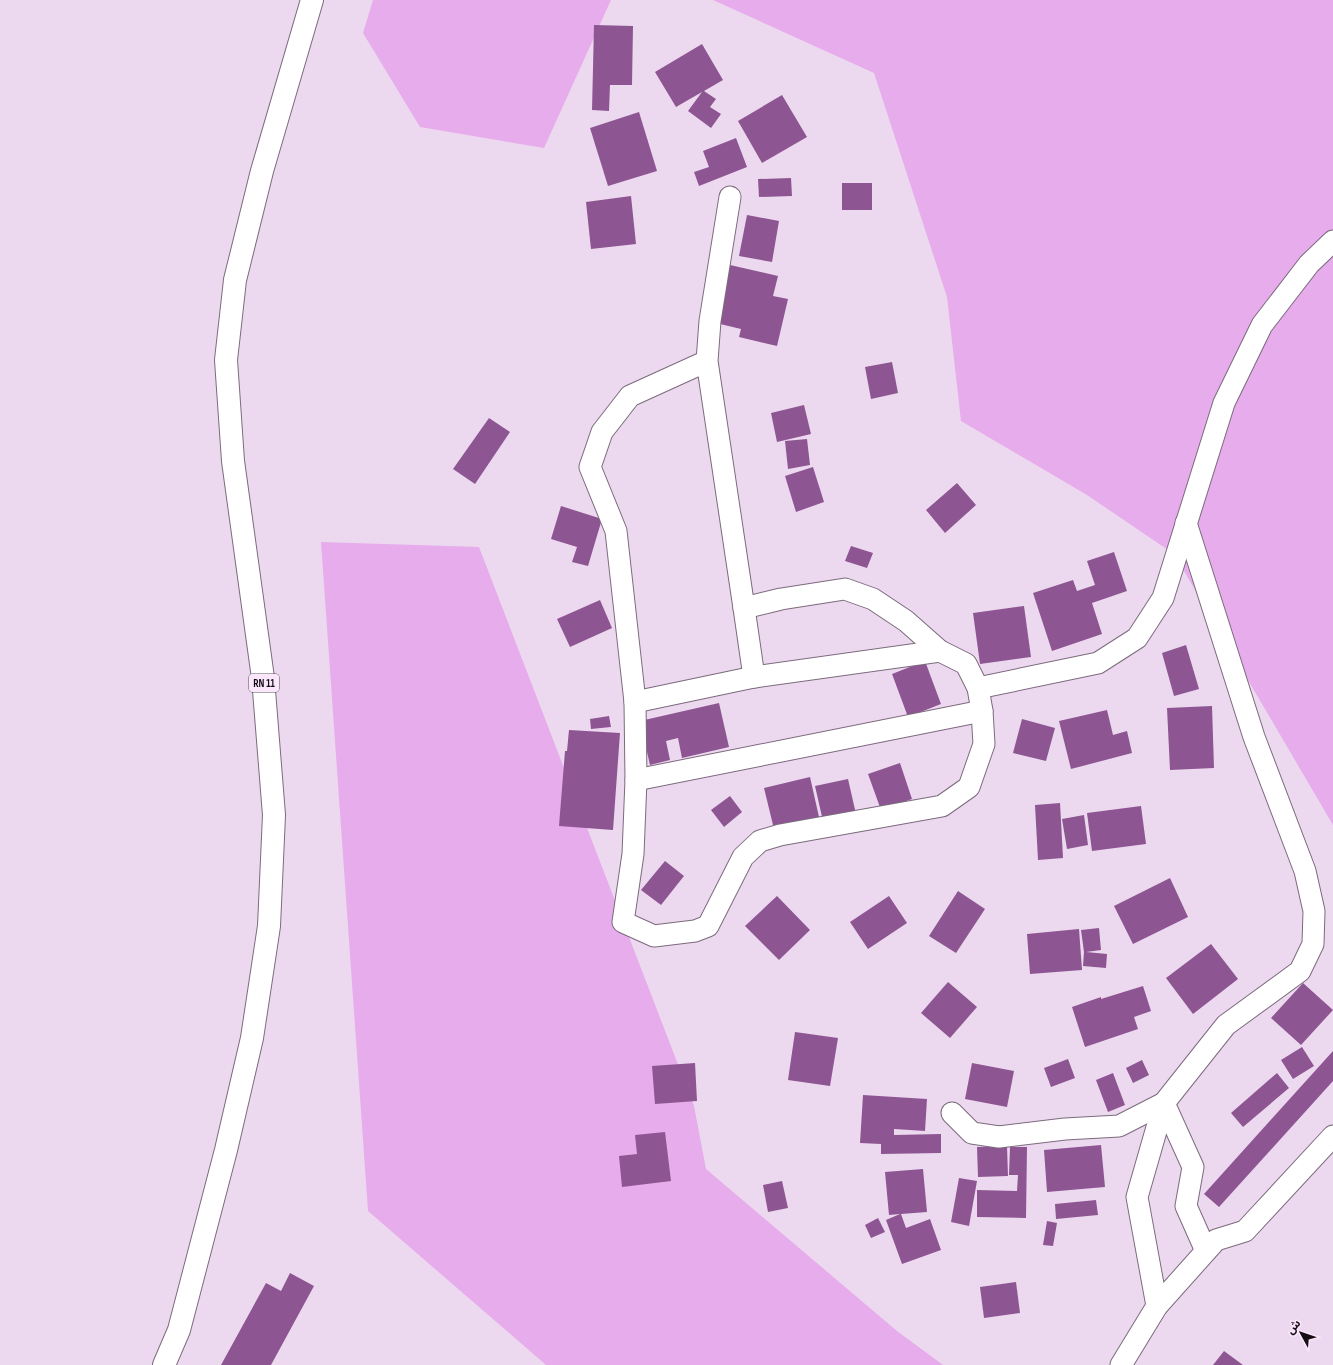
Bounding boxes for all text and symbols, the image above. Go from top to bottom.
road number: RN 11 [249,674,279,692]
north arrow [1281,1313,1321,1353]
text: ش [1284,1317,1304,1337]

